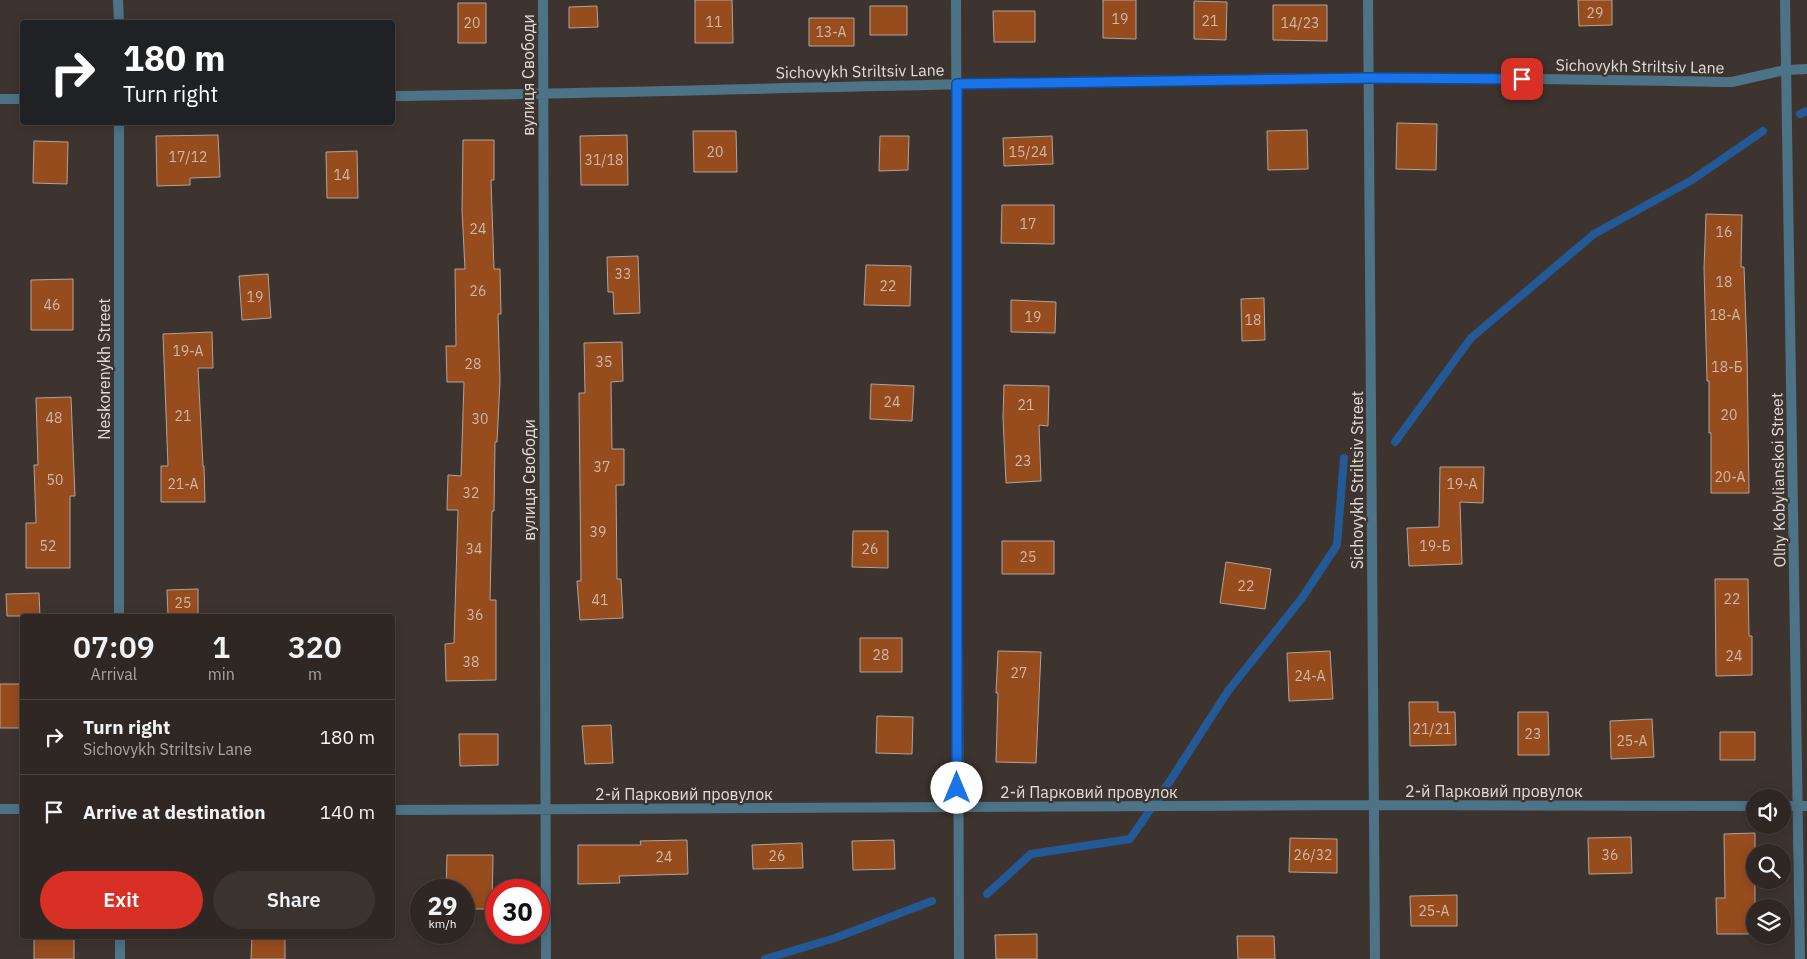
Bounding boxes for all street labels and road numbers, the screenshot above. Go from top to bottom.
street label: вулиця Свободи [518,14,538,136]
street label: Sichovykh Striltsiv Lane [1555,55,1725,77]
street label: Sichovykh Striltsiv Lane [775,60,945,82]
street label: Neskorenykh Street [94,298,114,440]
street label: Sichovykh Striltsiv Street [1347,391,1367,569]
street label: Olhy Kobylianskoi Street [1766,392,1790,568]
street label: вулиця Свободи [519,419,539,541]
street label: 2-й Парковий провулок [1405,781,1583,801]
street label: 2-й Парковий провулок [1000,782,1178,802]
street label: 2-й Парковий провулок [595,784,773,804]

